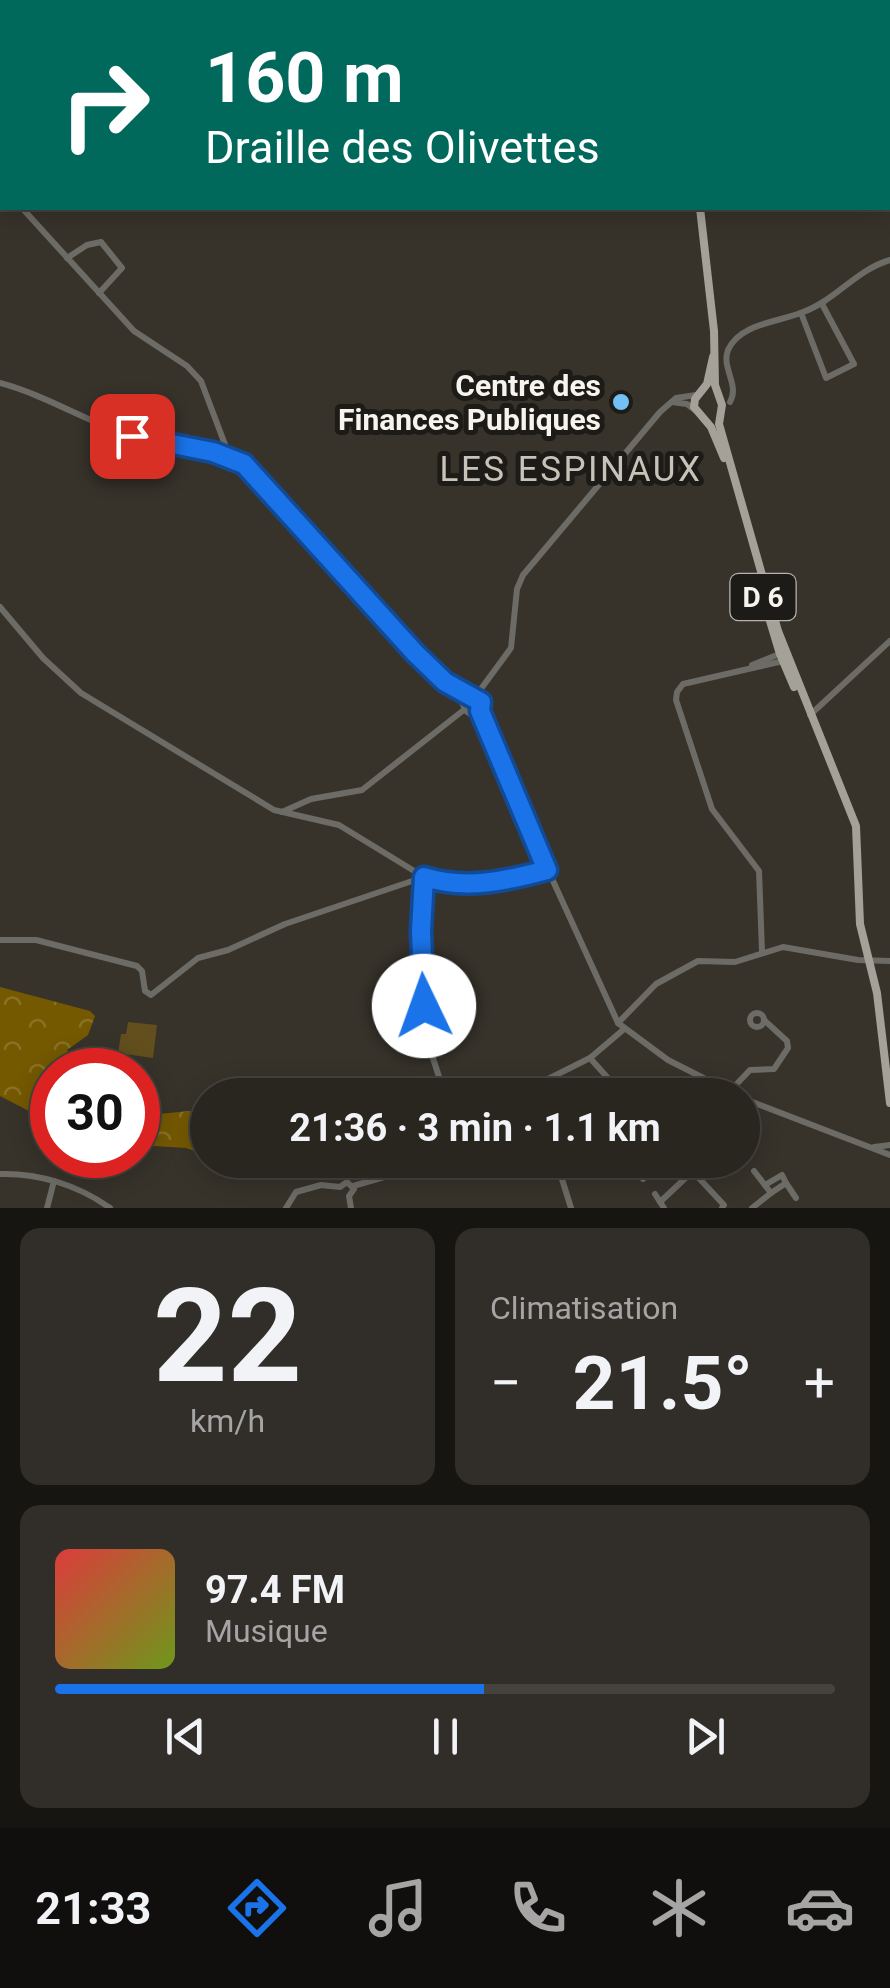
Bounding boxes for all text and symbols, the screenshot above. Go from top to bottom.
text: 160 m [205,37,404,119]
icon: right [40,40,170,170]
text: Draille des Olivettes [205,121,600,174]
place label: Centre des Finances Publiques [338,368,601,437]
marker: Centre des Finances Publiques [610,391,632,413]
pin [90,394,175,479]
icon: arrive [105,409,160,464]
district label: LES ESPINAUX [440,449,702,490]
road number: D 6 [730,574,796,620]
position arrow [372,954,476,1058]
speed limit sign: 30 [30,1048,160,1178]
text: 21:36 · 3 min · 1.1 km [289,1106,661,1150]
text: 22 [153,1260,302,1413]
text: Climatisation [490,1289,678,1327]
text: 21.5° [573,1339,753,1427]
text: − [490,1351,521,1415]
text: + [804,1351,835,1415]
text: km/h [190,1402,265,1440]
text: 97.4 FM [205,1568,345,1612]
text: Musique [205,1612,328,1650]
icon: previous [158,1709,213,1764]
icon: pause [418,1709,473,1764]
icon: next [678,1709,733,1764]
icon: directions [222,1873,292,1943]
icon: music [363,1873,433,1943]
icon: phone [503,1873,573,1943]
icon: climate [644,1873,714,1943]
icon: car [785,1873,855,1943]
text: 21:33 [35,1882,151,1935]

